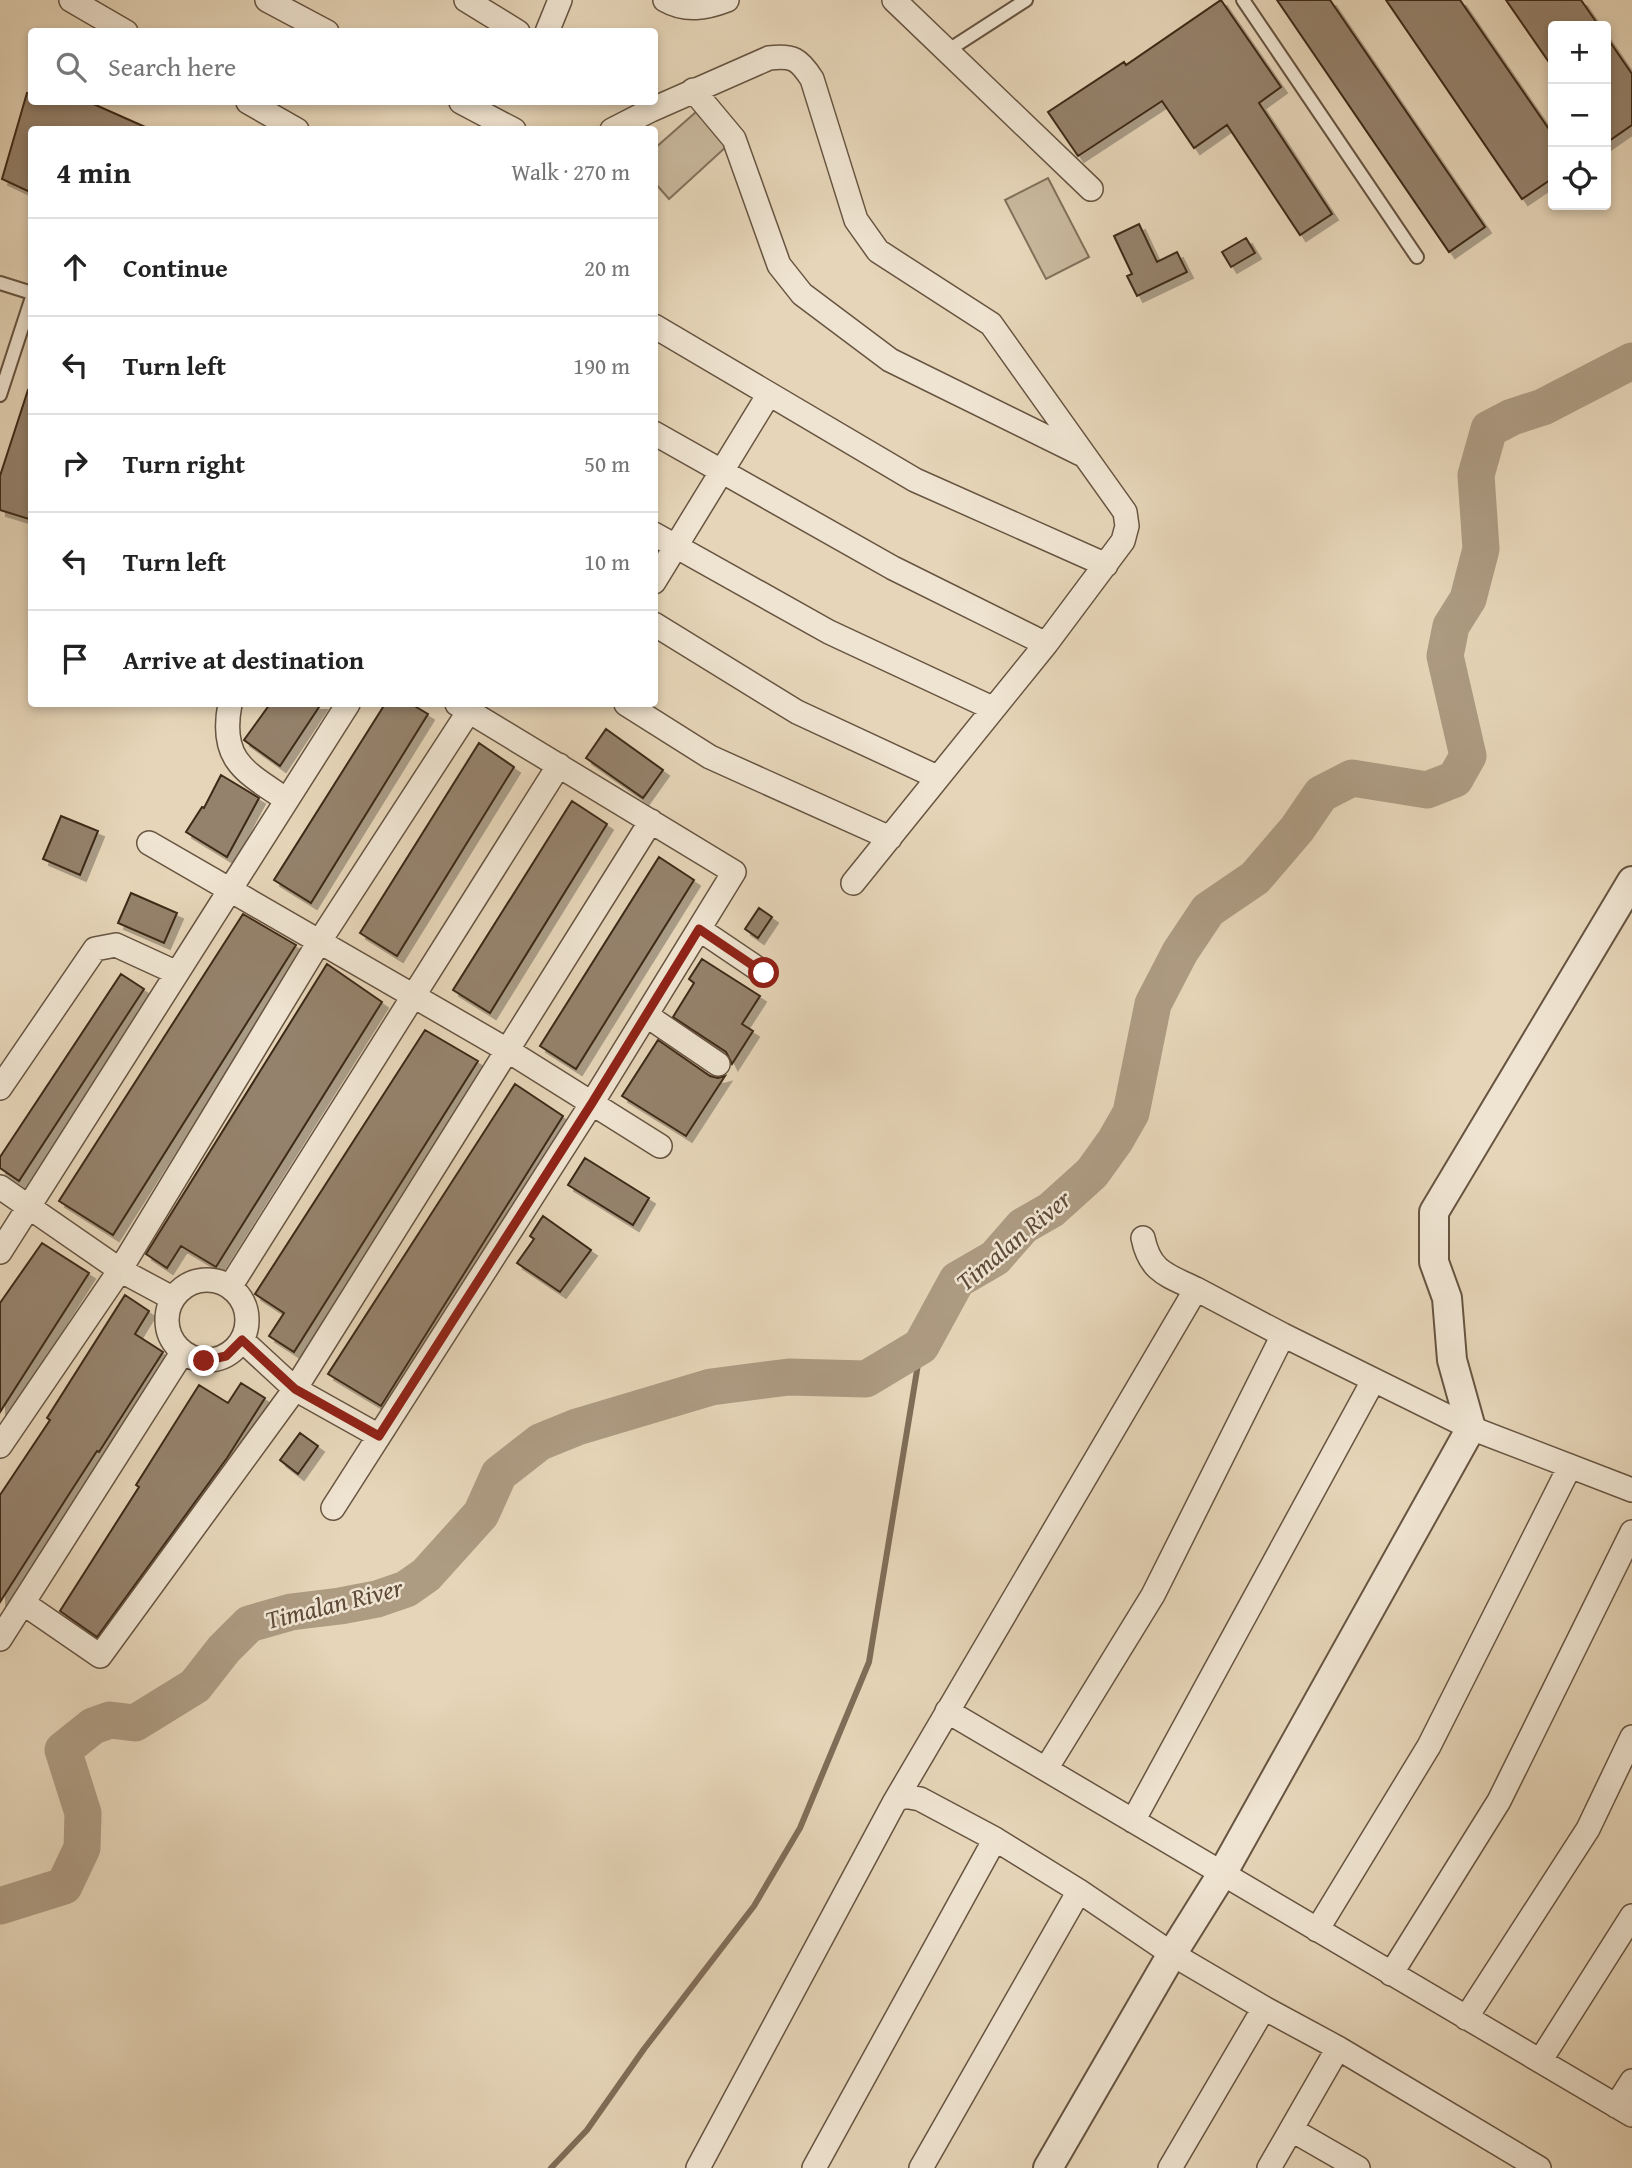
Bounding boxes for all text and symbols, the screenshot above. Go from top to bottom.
map controls [1548,21,1611,210]
button: + [1548,21,1611,84]
search box [28,28,658,105]
text: Search here [108,47,236,86]
icon: search [52,48,90,86]
button: − [1548,84,1611,147]
button: locate [1548,147,1611,210]
text: 4 min [56,150,131,194]
text: Walk · 270 m [511,155,630,188]
icon: ahead [56,248,94,286]
text: Continue [123,248,228,287]
text: 20 m [584,251,630,284]
icon: left [56,346,94,384]
text: Turn left [123,346,226,385]
text: 190 m [573,349,630,382]
icon: right [56,444,94,482]
text: Turn right [123,444,245,483]
text: 50 m [584,447,630,480]
icon: left [56,542,94,580]
text: Turn left [123,542,226,581]
text: 10 m [584,545,630,578]
icon: arrive [56,640,94,678]
text: Arrive at destination [123,640,364,679]
route start [748,957,779,988]
water label: Timalan River [947,1179,1080,1300]
route end [188,1345,219,1376]
water label: Timalan River [261,1567,408,1639]

